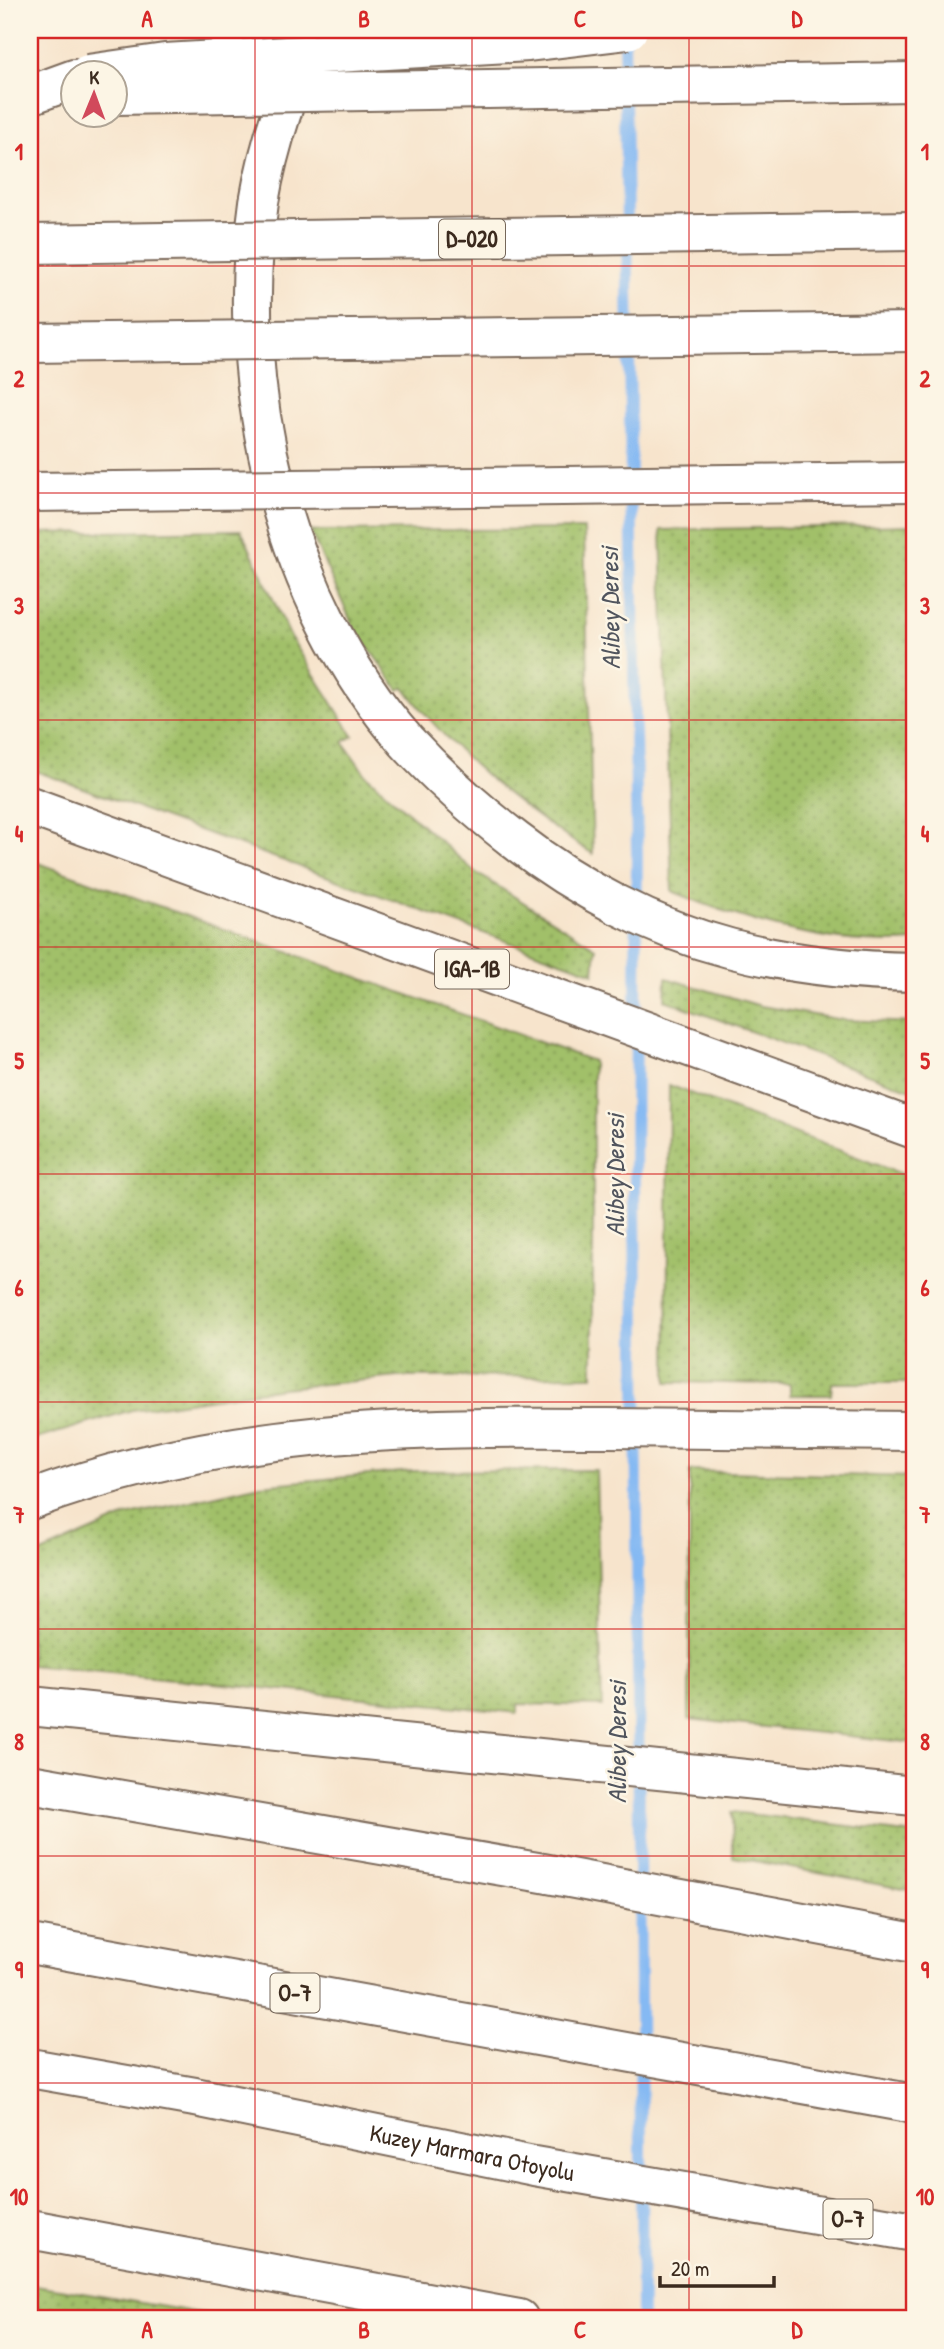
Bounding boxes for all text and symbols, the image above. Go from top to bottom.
text: A [141,3,153,34]
text: B [358,3,370,34]
text: C [574,3,586,34]
text: D [792,3,804,34]
north arrow [60,60,130,130]
text: K [89,64,100,90]
text: 1 [15,136,23,167]
text: 1 [921,136,929,167]
road number: D-020 [439,220,505,258]
text: 2 [14,363,25,394]
text: 2 [920,363,931,394]
water label: Alibey Deresi [591,544,629,669]
text: 3 [14,590,24,621]
text: 3 [920,590,930,621]
text: 4 [15,818,24,849]
text: 4 [921,818,930,849]
road number: IGA-1B [435,950,509,988]
text: 5 [14,1045,24,1076]
text: 5 [920,1045,930,1076]
water label: Alibey Deresi [597,1112,633,1236]
text: 6 [14,1272,24,1303]
text: 6 [920,1272,930,1303]
text: 7 [12,1499,25,1530]
text: 7 [918,1499,931,1530]
water label: Alibey Deresi [599,1679,635,1803]
text: 8 [14,1726,24,1757]
text: 8 [920,1726,930,1757]
text: 9 [15,1954,24,1985]
text: 9 [921,1954,930,1985]
road number: O-7 [270,1974,320,2012]
street label: Kuzey Marmara Otoyolu [367,2116,577,2188]
text: 10 [10,2181,28,2212]
text: 10 [916,2181,934,2212]
road number: O-7 [824,2200,872,2238]
scale bar [660,2244,774,2288]
text: 20 m [671,2254,709,2283]
text: A [141,2314,153,2345]
text: B [358,2314,370,2345]
text: C [574,2314,586,2345]
text: D [792,2314,804,2345]

